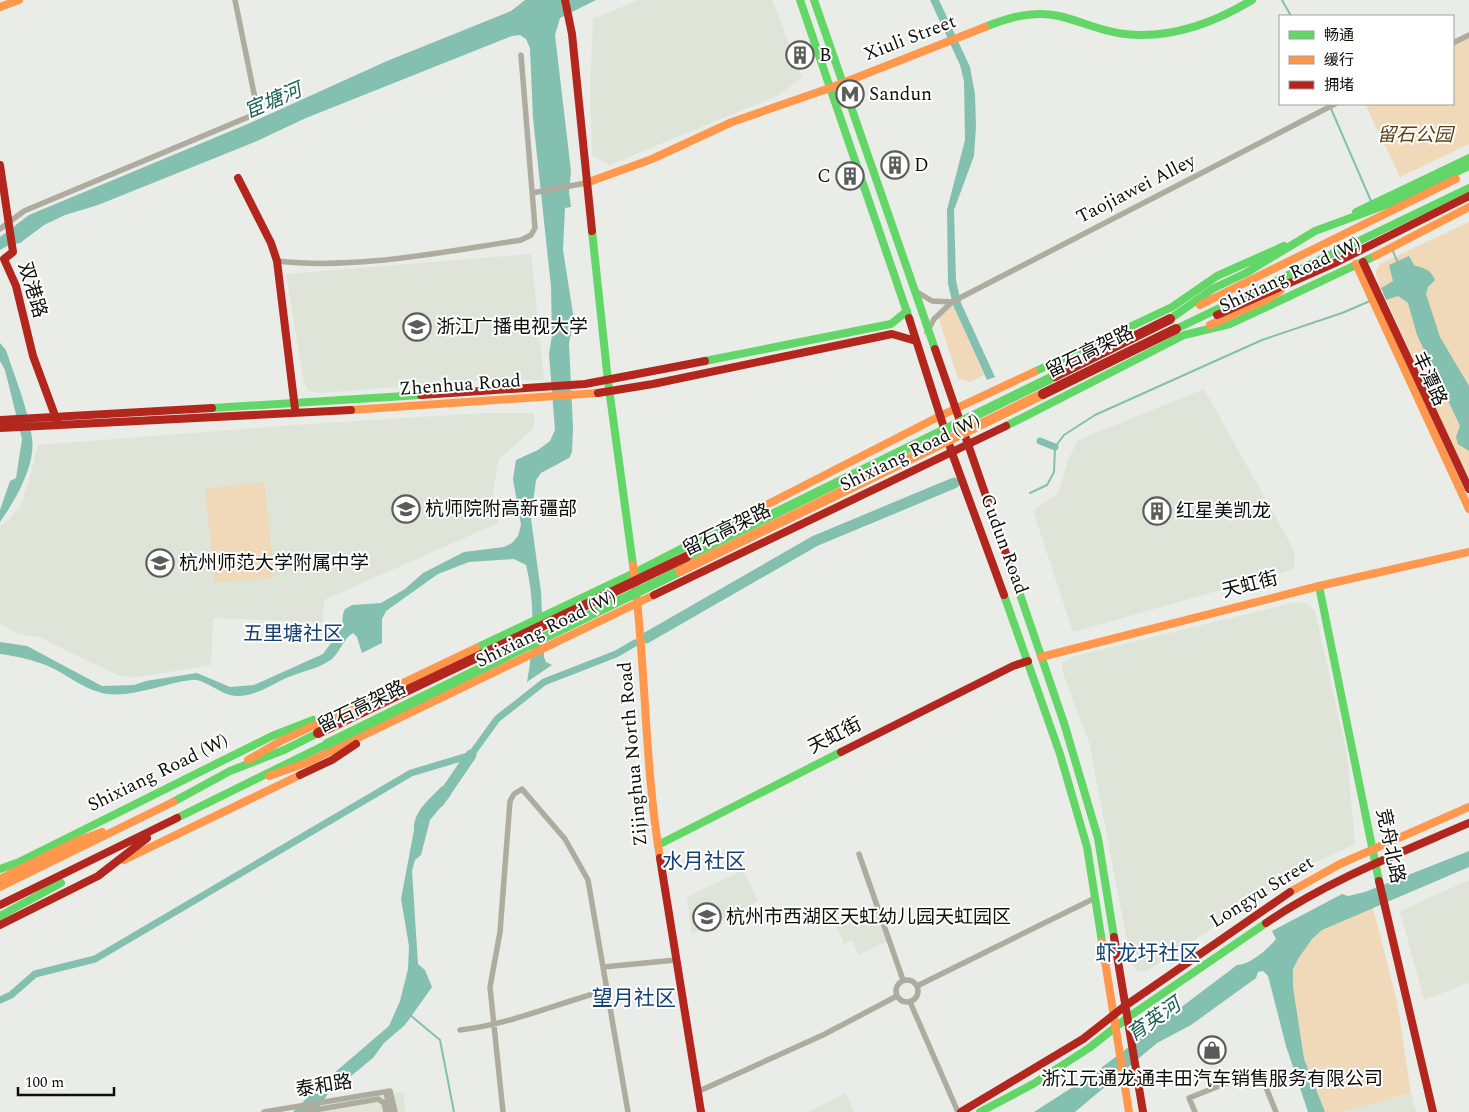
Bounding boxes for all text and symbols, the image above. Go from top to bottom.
street label: Xiuli Street [860,7,961,69]
legend [1279,15,1454,105]
text: 畅通 [1324,24,1354,47]
building icon: B [785,40,815,70]
place label: B [819,41,832,70]
text: 缓行 [1324,49,1354,72]
water label: 宦塘河 [240,74,310,127]
text: 拥堵 [1324,74,1354,97]
metro station icon: Sandun [835,79,865,109]
place label: Sandun [869,80,932,109]
park label: 留石公园 [1377,121,1456,150]
street label: Taojiawei Alley [1071,146,1202,232]
building icon: D [880,150,910,180]
place label: D [914,151,929,180]
building icon: C [835,161,865,191]
place label: C [817,162,831,191]
street label: Shixiang Road (W) [1214,229,1366,321]
street label: 双港路 [10,258,54,322]
school or university icon: 浙江广播电视大学 [402,312,432,342]
place label: 浙江广播电视大学 [436,313,588,342]
street label: 留石高架路 [1041,318,1139,386]
street label: 丰潭路 [1404,347,1454,411]
street label: Zhenhua Road [398,366,522,404]
street label: Shixiang Road (W) [835,406,985,500]
street label: Gudun Road [972,490,1036,598]
school or university icon: 杭师院附高新疆部 [391,494,421,524]
place label: 杭师院附高新疆部 [425,495,577,524]
street label: 留石高架路 [678,496,776,564]
building icon: 红星美凯龙 [1142,496,1172,526]
place label: 红星美凯龙 [1176,497,1271,526]
school or university icon: 杭州师范大学附属中学 [145,548,175,578]
place label: 杭州师范大学附属中学 [179,549,369,578]
street label: 天虹街 [1219,564,1281,606]
street label: Shixiang Road (W) [471,582,621,676]
district label: 五里塘社区 [243,619,343,649]
street label: Zijinghua North Road [610,660,656,848]
street label: 留石高架路 [313,673,411,741]
street label: 天虹街 [803,710,867,762]
street label: Shixiang Road (W) [83,726,233,820]
street label: 竞舟北路 [1368,806,1412,886]
district label: 水月社区 [662,846,746,878]
street label: Longyu Street [1204,848,1320,936]
school or university icon: 杭州市西湖区天虹幼儿园天虹园区 [692,902,722,932]
place label: 杭州市西湖区天虹幼儿园天虹园区 [726,903,1011,932]
district label: 虾龙圩社区 [1096,938,1201,970]
district label: 望月社区 [592,983,676,1015]
water label: 育英河 [1121,988,1190,1049]
shop icon: 浙江元通龙通丰田汽车销售服务有限公司 [1197,1035,1227,1065]
scale bar [18,1064,114,1096]
place label: 浙江元通龙通丰田汽车销售服务有限公司 [1041,1065,1383,1094]
street label: 泰和路 [294,1067,354,1105]
text: 100 m [25,1071,64,1094]

